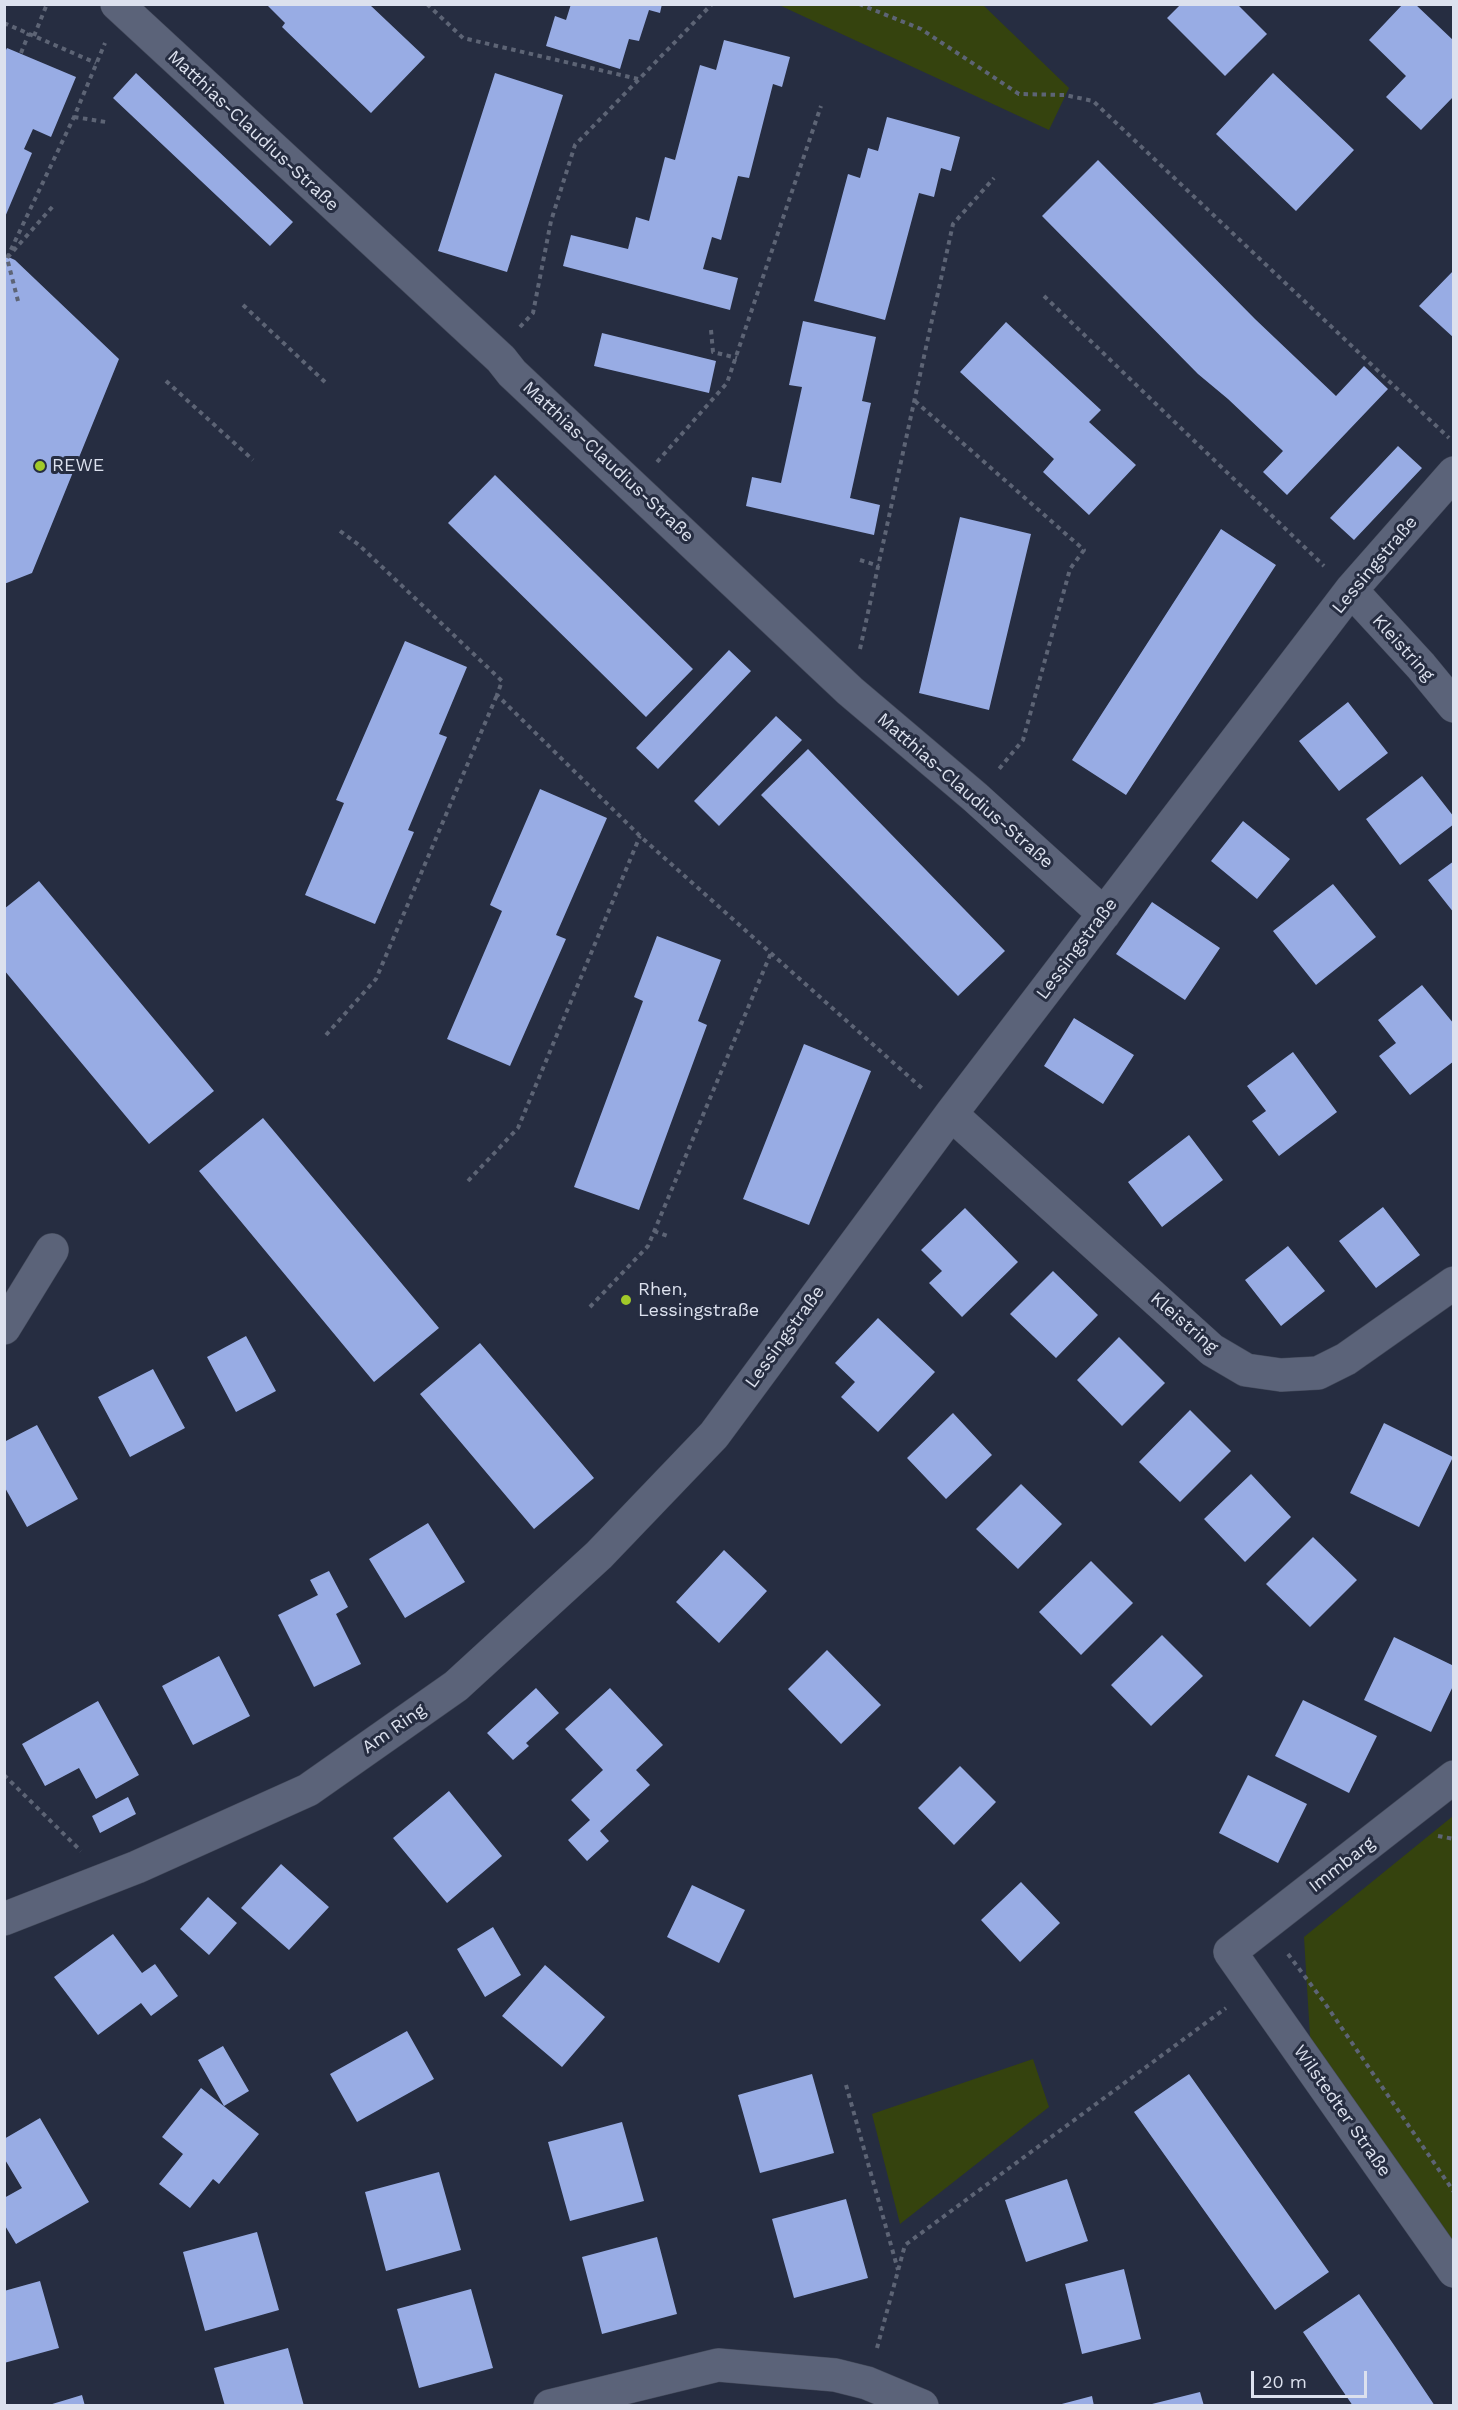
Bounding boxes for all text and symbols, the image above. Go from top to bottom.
street label: Matthias-Claudius-Straße [163,46,343,216]
street label: Matthias-Claudius-Straße [518,377,698,547]
place label: REWE [52,455,104,477]
marker: REWE [33,459,47,473]
street label: Lessingstraße [1328,512,1422,618]
street label: Kleistring [1367,610,1439,686]
street label: Matthias-Claudius-Straße [873,709,1057,873]
street label: Lessingstraße [1032,894,1122,1004]
place label: Rhen, Lessingstraße [638,1279,759,1322]
street label: Lessingstraße [741,1282,829,1392]
street label: Kleistring [1146,1288,1222,1358]
marker: Rhen, Lessingstraße [619,1293,633,1307]
street label: Am Ring [358,1699,430,1759]
street label: Immbarg [1305,1833,1379,1897]
street label: Wilstedter Straße [1289,2041,1395,2181]
scale bar [1254,2359,1370,2397]
text: 20 m [1262,2371,1307,2392]

